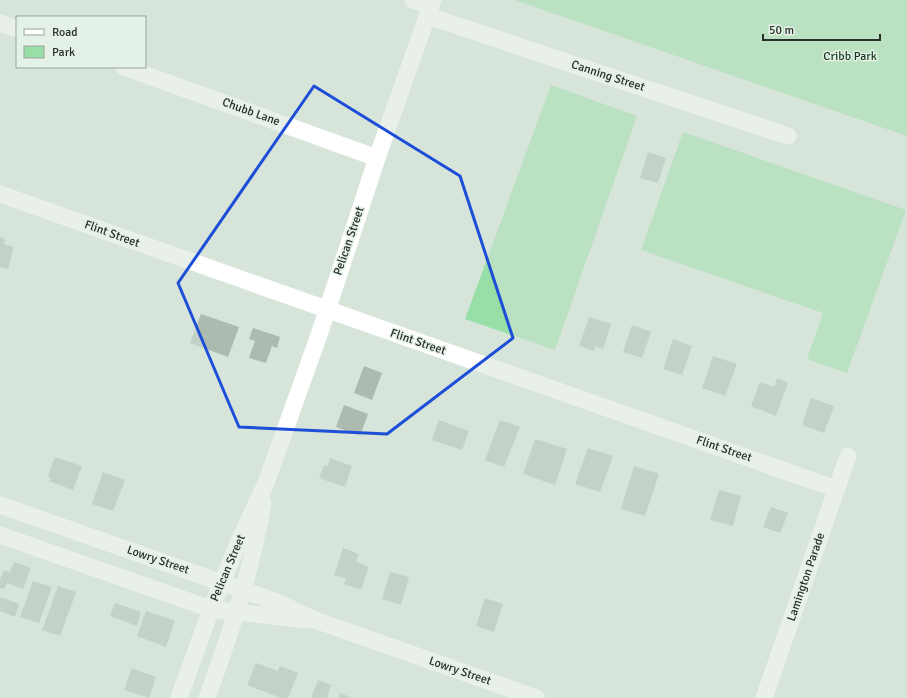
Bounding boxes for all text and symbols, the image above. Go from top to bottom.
legend [16,16,146,68]
scale bar [763,16,880,42]
text: 50 m [769,23,794,38]
text: Road [52,25,78,40]
text: Park [52,45,75,60]
park label: Cribb Park [823,49,877,64]
street label: Canning Street [569,57,647,95]
street label: Chubb Lane [220,95,282,129]
street label: Pelican Street [330,205,368,277]
street label: Flint Street [82,217,142,251]
street label: Flint Street [388,326,448,358]
street label: Flint Street [694,433,754,465]
street label: Lamington Parade [784,531,828,623]
street label: Pelican Street [207,532,249,604]
street label: Lowry Street [125,542,191,578]
street label: Lowry Street [427,653,493,689]

